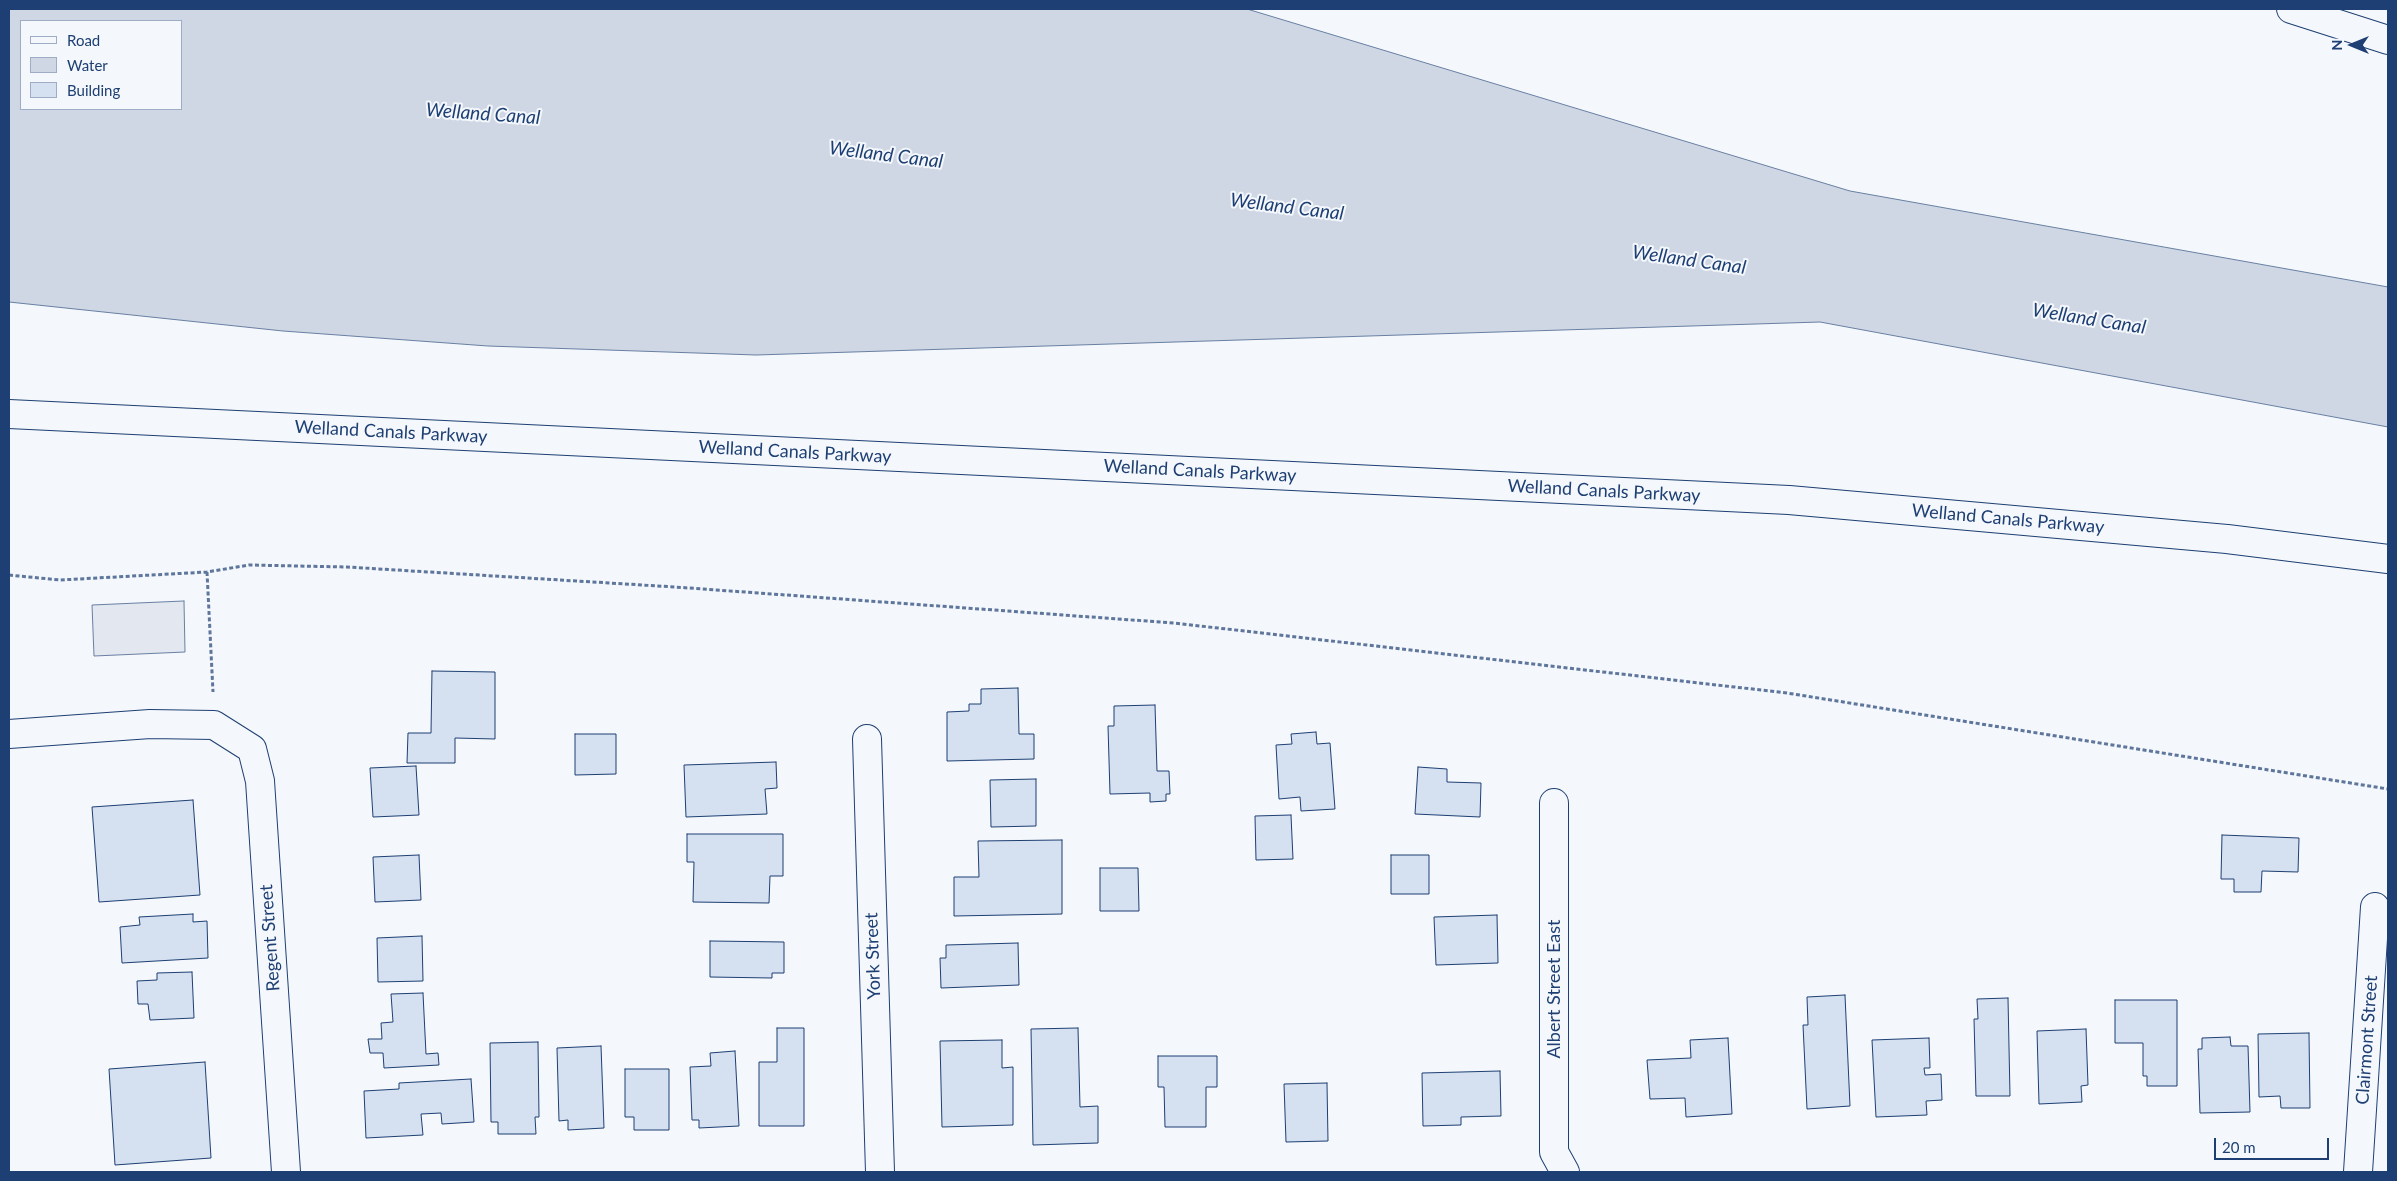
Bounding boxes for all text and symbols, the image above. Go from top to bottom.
legend [20,20,182,110]
north arrow [2327,20,2377,70]
text: Road [67,31,100,49]
text: N [2328,40,2345,50]
text: Water [67,56,108,74]
text: Building [67,81,120,99]
water label: Welland Canal [425,99,541,129]
water label: Welland Canal [828,137,944,173]
water label: Welland Canal [1229,189,1345,225]
water label: Welland Canal [1631,241,1747,279]
water label: Welland Canal [2031,299,2147,339]
street label: Welland Canals Parkway [294,416,488,448]
street label: Welland Canals Parkway [698,436,892,468]
street label: Welland Canals Parkway [1103,455,1297,487]
street label: Welland Canals Parkway [1507,475,1701,507]
street label: Welland Canals Parkway [1911,500,2105,538]
street label: Regent Street [255,884,285,992]
street label: York Street [861,912,885,1000]
street label: Albert Street East [1543,919,1565,1059]
street label: Clairmont Street [2352,975,2382,1105]
scale bar [2217,1128,2332,1160]
text: 20 m [2222,1138,2256,1156]

